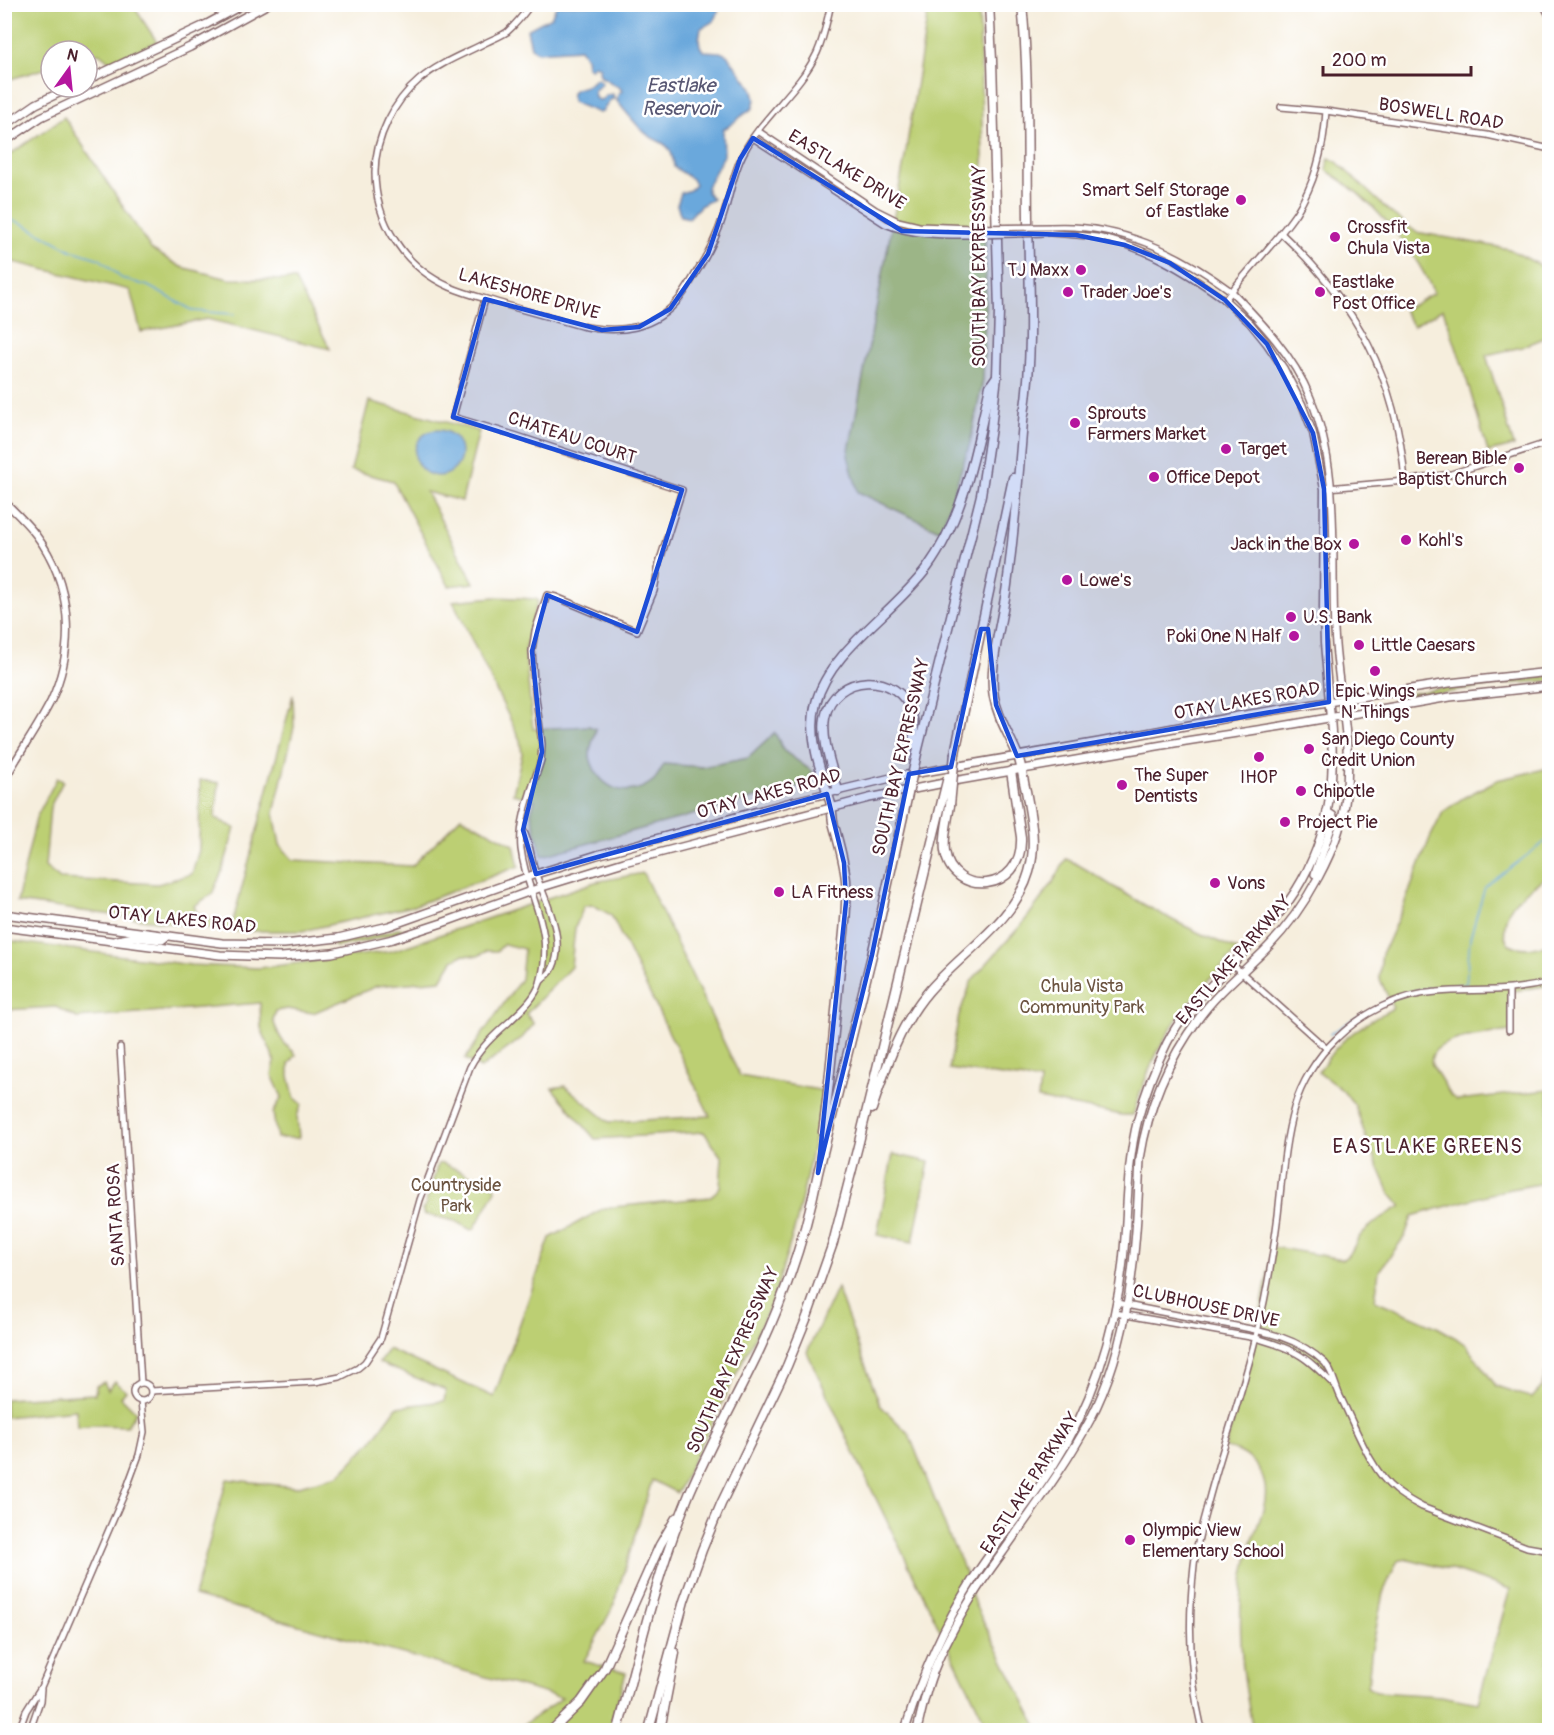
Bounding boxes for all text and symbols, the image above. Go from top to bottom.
north arrow [39,39,99,99]
scale bar [1323,39,1472,77]
text: N [65,44,81,67]
text: 200 m [1332,49,1387,72]
water label: Eastlake Reservoir [642,73,723,121]
street label: BOSWELL ROAD [1377,93,1505,135]
street label: EASTLAKE DRIVE [784,125,910,215]
street label: SOUTH BAY EXPRESSWAY [968,164,991,367]
place label: Smart Self Storage of Eastlake [1082,179,1229,223]
marker: Smart Self Storage of Eastlake [1234,193,1248,207]
place label: Crossfit Chula Vista [1347,216,1430,260]
marker: Crossfit Chula Vista [1328,230,1342,244]
place label: TJ Maxx [1007,259,1069,282]
street label: LAKESHORE DRIVE [456,263,602,325]
marker: TJ Maxx [1074,263,1088,277]
place label: Eastlake Post Office [1332,271,1415,315]
place label: Trader Joe's [1080,281,1171,304]
marker: Trader Joe's [1061,285,1075,299]
marker: Eastlake Post Office [1313,285,1327,299]
place label: Sprouts Farmers Market [1087,402,1207,446]
street label: CHATEAU COURT [505,406,639,470]
marker: Sprouts Farmers Market [1068,416,1082,430]
place label: Target [1238,438,1288,461]
marker: Target [1219,442,1233,456]
place label: Berean Bible Baptist Church [1398,447,1507,491]
marker: Berean Bible Baptist Church [1512,461,1526,475]
place label: Office Depot [1166,466,1261,489]
marker: Office Depot [1147,470,1161,484]
place label: Kohl's [1418,529,1463,552]
place label: Jack in the Box [1230,533,1342,556]
marker: Kohl's [1399,533,1413,547]
marker: Jack in the Box [1347,537,1361,551]
place label: Lowe's [1079,569,1131,592]
marker: Lowe's [1060,573,1074,587]
place label: U.S. Bank [1303,606,1373,629]
marker: U.S. Bank [1284,610,1298,624]
place label: Poki One N Half [1166,625,1283,648]
marker: Poki One N Half [1287,629,1301,643]
place label: Little Caesars [1371,634,1475,657]
marker: Little Caesars [1352,638,1366,652]
street label: SOUTH BAY EXPRESSWAY [867,655,935,858]
marker: Epic Wings N' Things [1368,664,1382,678]
street label: OTAY LAKES ROAD [1172,677,1322,725]
place label: Epic Wings N' Things [1335,680,1415,724]
place label: San Diego County Credit Union [1321,728,1454,772]
marker: San Diego County Credit Union [1302,742,1316,756]
marker: IHOP [1252,750,1266,764]
street label: OTAY LAKES ROAD [694,764,844,824]
place label: The Super Dentists [1134,764,1209,808]
place label: IHOP [1240,766,1278,789]
marker: The Super Dentists [1115,778,1129,792]
place label: Chipotle [1313,780,1375,803]
marker: Chipotle [1294,784,1308,798]
place label: Project Pie [1297,811,1378,834]
marker: Project Pie [1278,815,1292,829]
place label: Vons [1227,872,1265,895]
marker: Vons [1208,876,1222,890]
place label: LA Fitness [791,881,873,904]
marker: LA Fitness [772,885,786,899]
street label: EASTLAKE PARKWAY [1171,890,1297,1030]
street label: OTAY LAKES ROAD [107,901,257,939]
park label: Chula Vista Community Park [1019,975,1145,1019]
district label: EASTLAKE GREENS [1333,1134,1523,1159]
street label: SANTA ROSA [102,1162,130,1267]
park label: Countryside Park [411,1174,501,1218]
street label: SOUTH BAY EXPRESSWAY [681,1263,785,1457]
street label: CLUBHOUSE DRIVE [1131,1279,1281,1333]
street label: EASTLAKE PARKWAY [975,1407,1085,1558]
place label: Olympic View Elementary School [1142,1519,1284,1563]
marker: Olympic View Elementary School [1123,1533,1137,1547]

